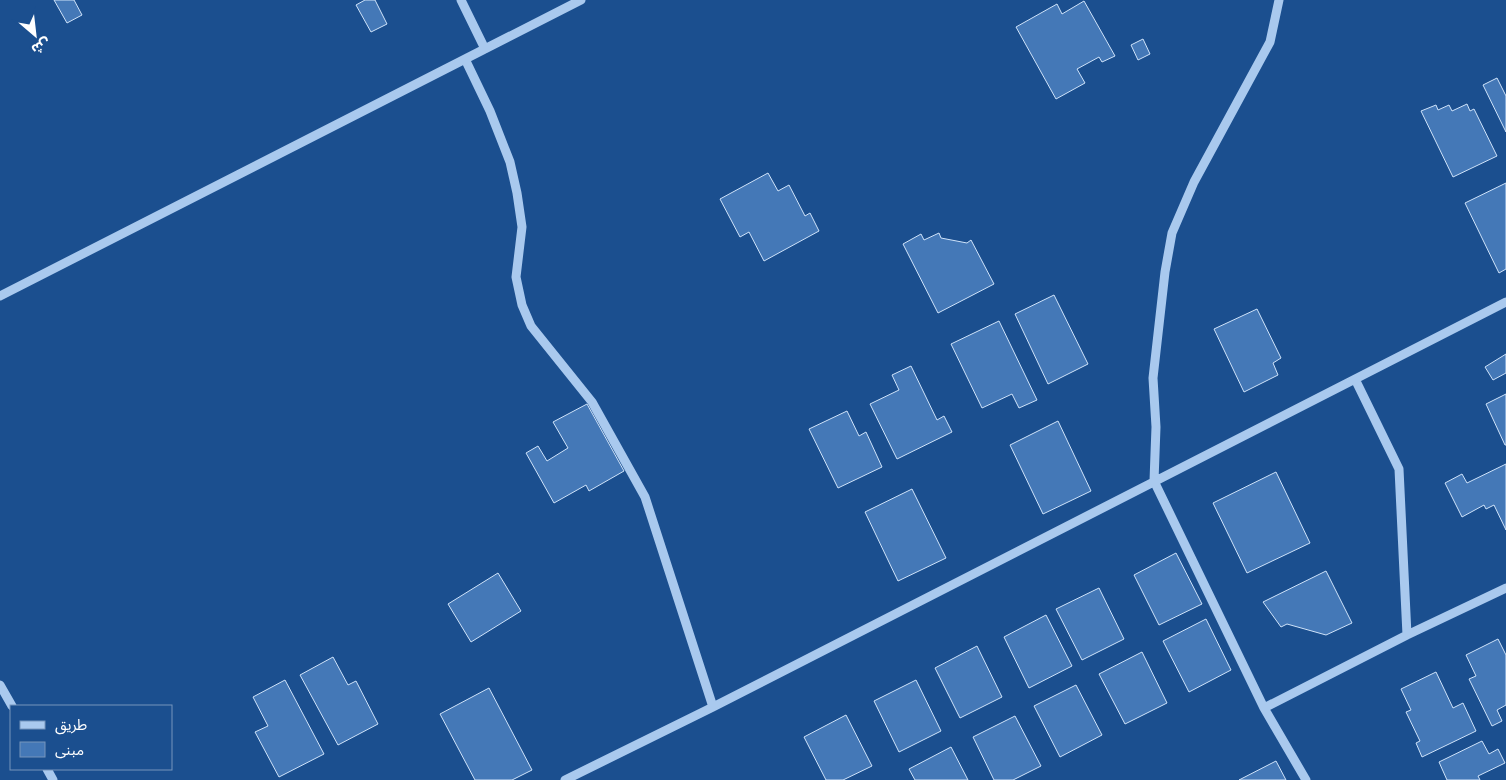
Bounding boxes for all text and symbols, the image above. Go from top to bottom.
north arrow [10,10,60,60]
text: ش [28,33,54,60]
legend [10,705,172,770]
text: طريق [55,714,87,735]
text: مبنى [55,739,84,760]

